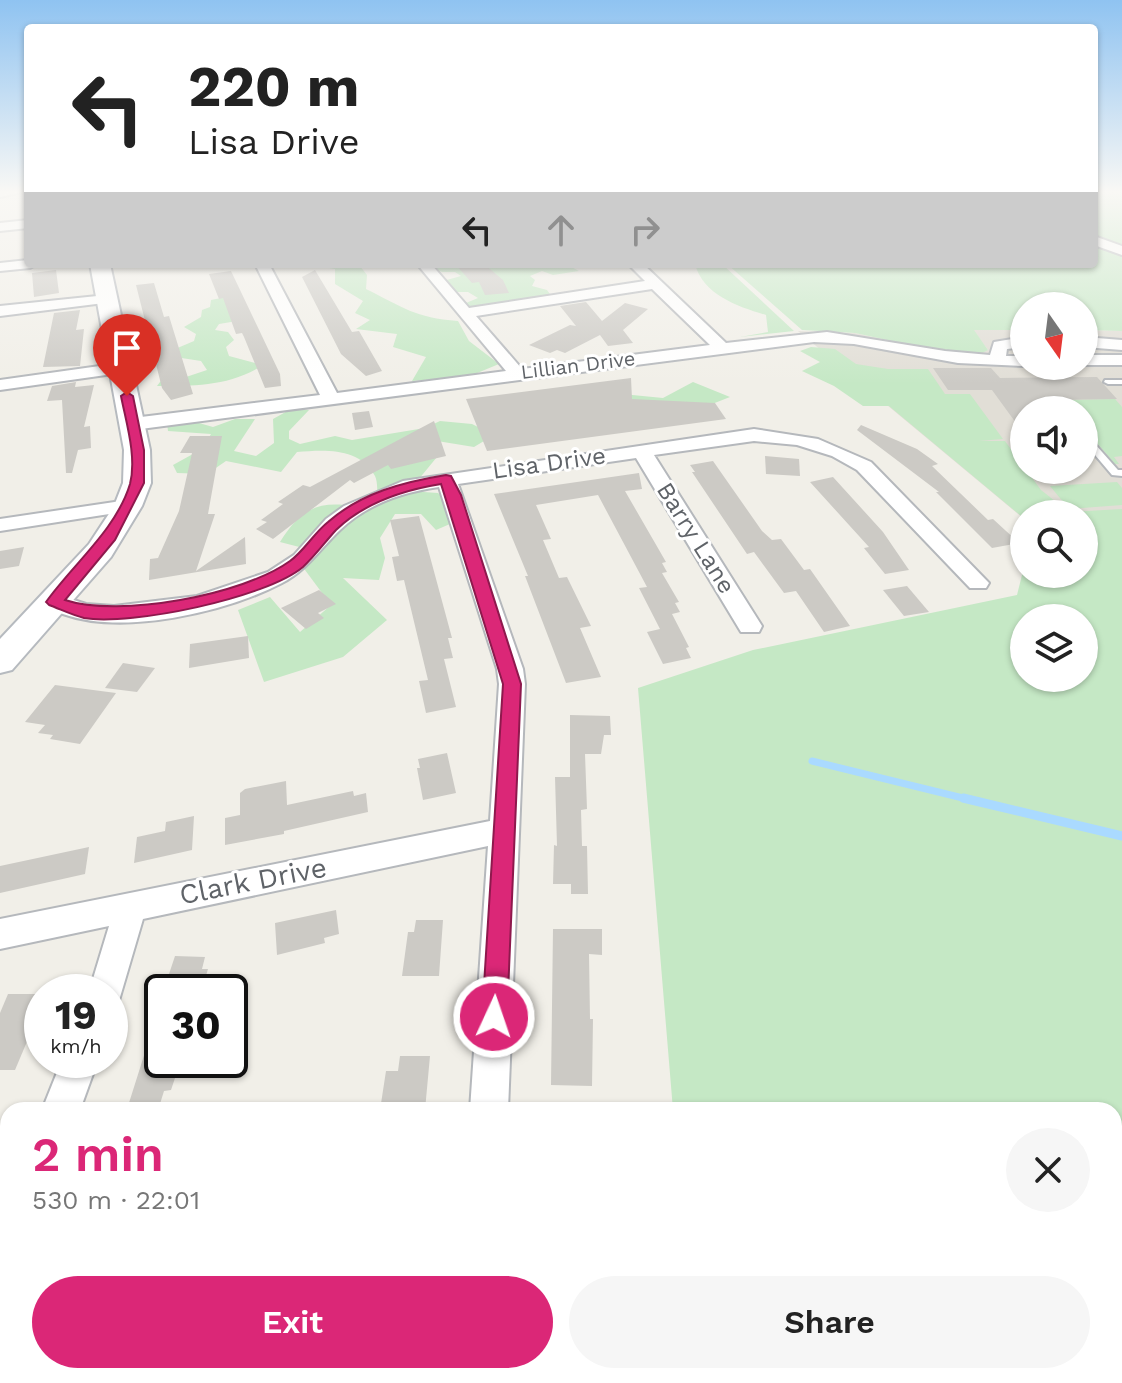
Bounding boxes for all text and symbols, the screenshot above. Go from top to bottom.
text: 220 m [188,54,360,120]
icon: left [56,56,160,160]
text: Lisa Drive [188,121,359,163]
icon: left [455,208,499,252]
icon: ahead [539,208,583,252]
icon: right [623,208,667,252]
north arrow [1010,292,1098,380]
map controls [1010,292,1098,692]
pin [93,314,161,396]
icon: arrive [105,326,149,370]
street label: Lillian Drive [519,346,637,384]
button: sound [1010,396,1098,484]
street label: Lisa Drive [490,441,608,485]
street label: Barry Lane [651,477,741,599]
button: search [1010,500,1098,588]
button: layers [1010,604,1098,692]
street label: Clark Drive [176,851,330,911]
speed limit sign: 30 [144,974,248,1078]
position arrow [452,975,536,1059]
text: 19 [55,992,97,1039]
text: km/h [50,1034,102,1058]
text: 2 min [32,1126,164,1183]
button: close [1006,1128,1090,1212]
text: 530 m · 22:01 [32,1185,200,1215]
button: Exit [32,1276,553,1368]
button: Share [569,1276,1090,1368]

